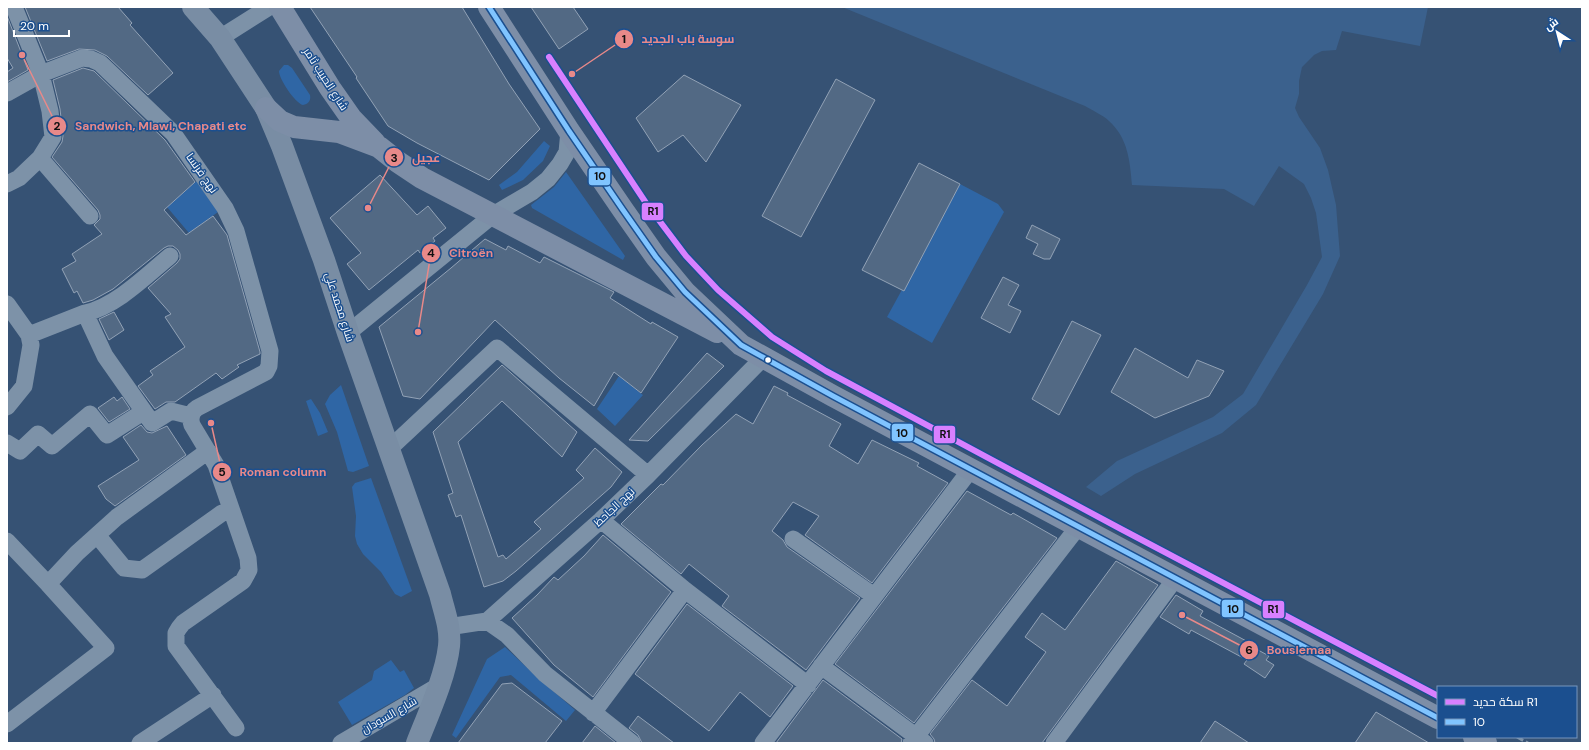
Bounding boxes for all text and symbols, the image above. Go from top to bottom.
scale bar [14,12,69,38]
north arrow [1537,12,1577,52]
text: ش [1541,14,1561,34]
text: 20 m [20,18,49,34]
callout: سوسة باب الجديد [614,27,743,51]
text: 1 [622,31,626,47]
text: سوسة باب الجديد [642,31,734,47]
street label: شارع الحبيب ثامر [299,44,351,113]
callout: Sandwich, Mlawi, Chapati etc [47,114,255,138]
text: 2 [54,118,61,134]
text: Sandwich, Mlawi, Chapati etc [75,118,247,134]
callout: عجيل [384,145,448,169]
street label: نهج فرنسا [182,150,221,196]
text: 3 [390,150,398,166]
text: عجيل [412,150,440,166]
line badge: 10 [588,167,611,186]
text: 10 [594,169,606,183]
line badge: R1 [641,202,664,221]
text: R1 [648,204,658,218]
callout: Citroën [421,241,501,265]
text: 4 [427,245,435,261]
text: Citroën [449,245,493,261]
street label: شارع محمد علي [320,270,358,344]
unlabelled marker [763,355,773,365]
line badge: 10 [891,423,914,442]
line badge: R1 [933,425,956,444]
text: 10 [896,426,908,440]
text: R1 [940,427,950,441]
callout: Roman column [212,460,335,484]
text: 5 [218,464,226,480]
text: Roman column [240,464,326,480]
street label: نهج الجاحظ [591,485,638,530]
line badge: 10 [1221,599,1244,618]
line badge: R1 [1262,600,1285,619]
text: 10 [1227,602,1239,616]
text: R1 [1268,602,1278,616]
callout: Bouslemaa [1239,638,1339,662]
text: 6 [1245,642,1253,658]
text: Bouslemaa [1267,642,1331,658]
legend [1437,686,1577,738]
street label: شارع السودان [359,694,420,737]
text: سكة حديد R1 [1473,694,1538,710]
text: 10 [1473,714,1485,730]

